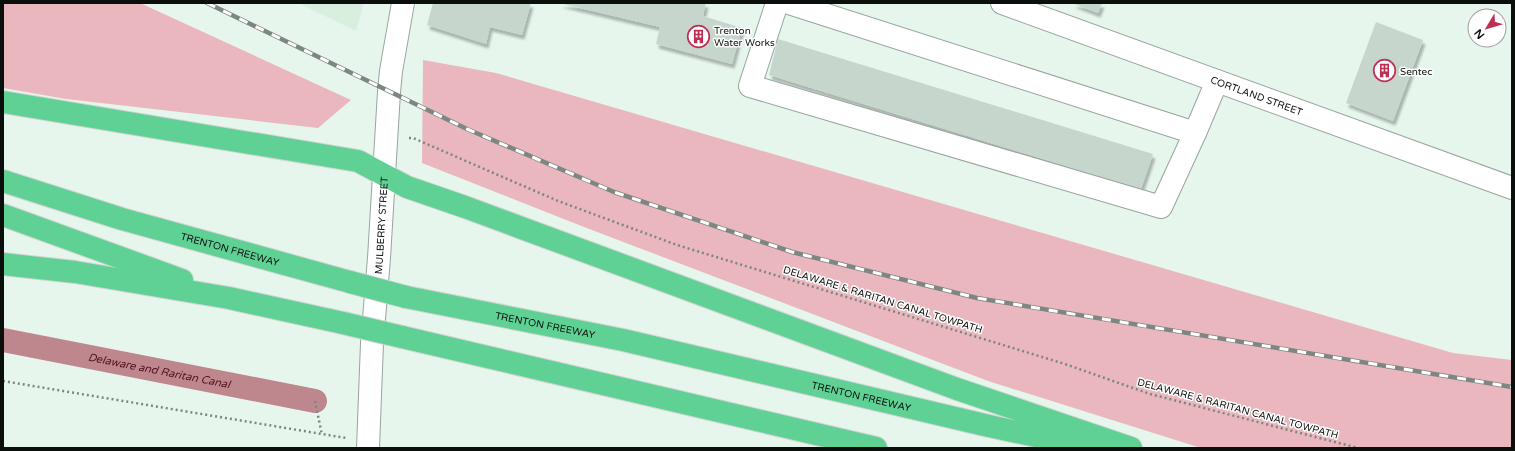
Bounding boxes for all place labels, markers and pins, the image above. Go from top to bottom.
building icon: Trenton Water Works [686,23,712,49]
place label: Trenton Water Works [714,25,775,49]
building icon: Sentec [1372,58,1398,84]
place label: Sentec [1400,66,1433,78]

